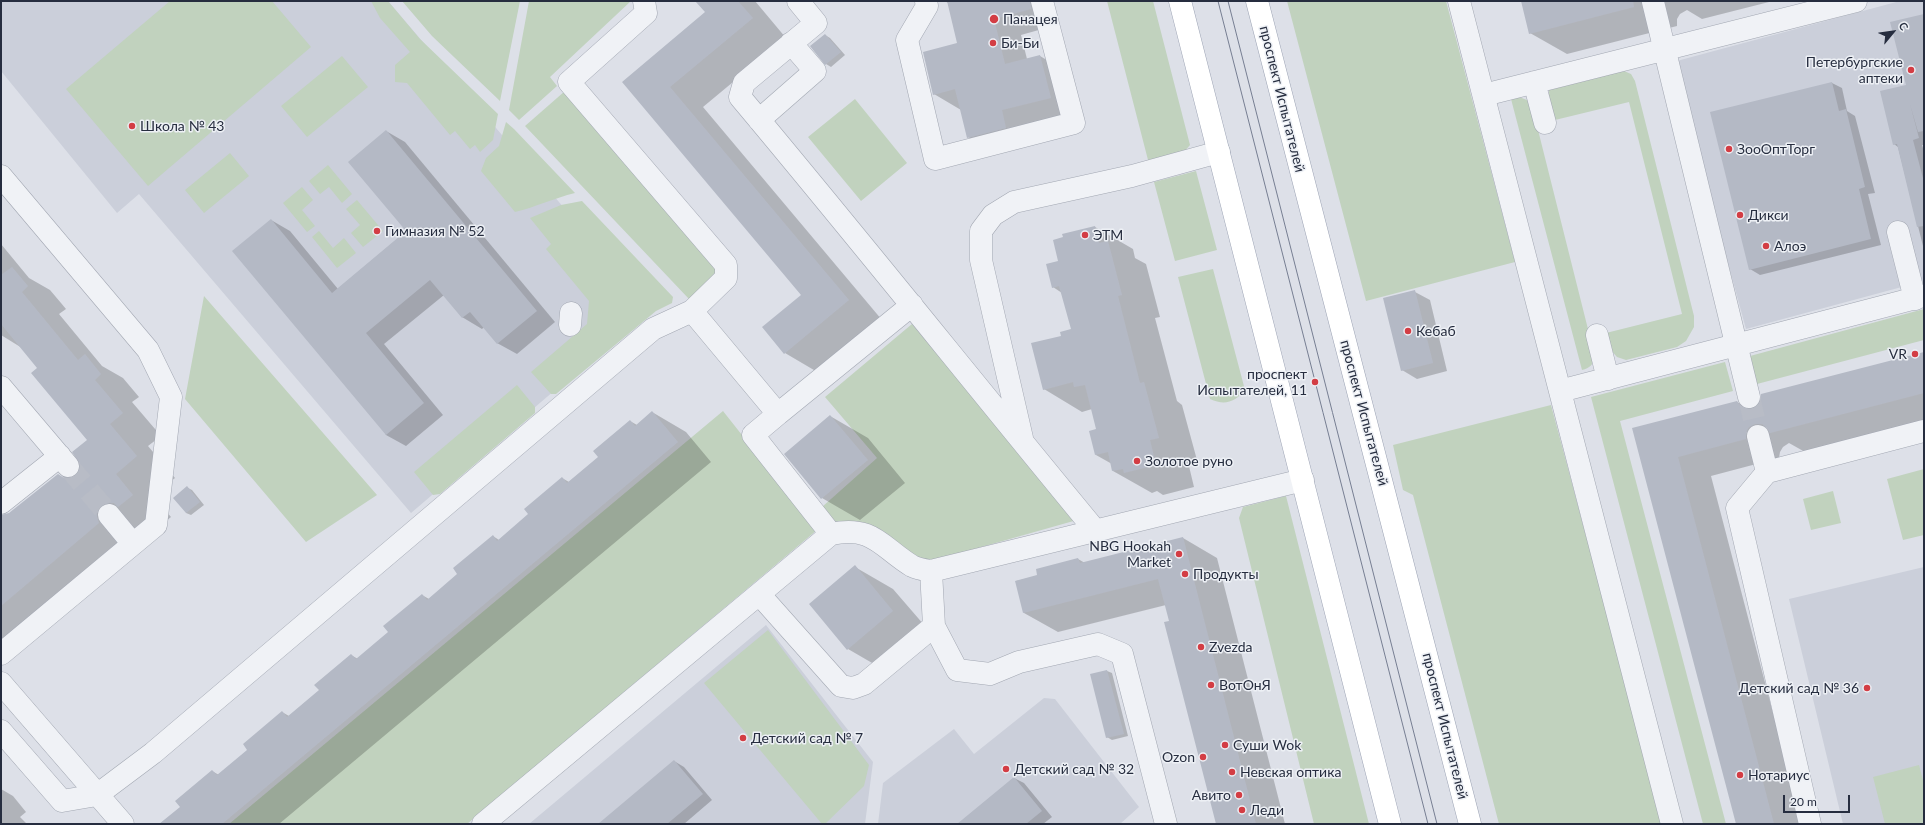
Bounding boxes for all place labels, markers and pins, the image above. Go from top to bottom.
place label: Панацея [1003,11,1058,27]
marker: Панацея [988,13,1000,25]
place label: Би-Би [1001,35,1039,51]
marker: Би-Би [988,38,998,48]
place label: Петербургские аптеки [1806,54,1903,86]
marker: Петербургские аптеки [1906,65,1916,75]
place label: Школа № 43 [140,118,224,134]
marker: Школа № 43 [127,121,137,131]
place label: ЗооОптТорг [1737,141,1815,157]
marker: ЗооОптТорг [1724,144,1734,154]
place label: Дикси [1748,207,1789,223]
marker: Дикси [1735,210,1745,220]
place label: Гимназия № 52 [385,223,485,239]
marker: Гимназия № 52 [372,226,382,236]
place label: ЭТМ [1093,227,1123,243]
marker: ЭТМ [1080,230,1090,240]
place label: Алоэ [1774,238,1806,254]
marker: Алоэ [1761,241,1771,251]
place label: Кебаб [1416,323,1456,339]
marker: Кебаб [1403,326,1413,336]
place label: VR [1889,346,1907,362]
marker: VR [1910,349,1920,359]
place label: проспект Испытателей, 11 [1197,366,1307,398]
marker: проспект Испытателей, 11 [1310,377,1320,387]
place label: Золотое руно [1145,453,1233,469]
marker: Золотое руно [1132,456,1142,466]
place label: NBG Hookah Market [1089,538,1171,570]
marker: NBG Hookah Market [1174,549,1184,559]
place label: Продукты [1193,566,1259,582]
marker: Продукты [1180,569,1190,579]
place label: Zvezda [1209,639,1252,655]
marker: Zvezda [1196,642,1206,652]
place label: ВотОнЯ [1219,677,1271,693]
marker: ВотОнЯ [1206,680,1216,690]
place label: Детский сад № 36 [1739,680,1859,696]
marker: Детский сад № 36 [1862,683,1872,693]
place label: Детский сад № 7 [751,730,863,746]
marker: Детский сад № 7 [738,733,748,743]
place label: Суши Wok [1233,737,1301,753]
marker: Суши Wok [1220,740,1230,750]
place label: Ozon [1162,749,1195,765]
marker: Ozon [1198,752,1208,762]
place label: Детский сад № 32 [1014,761,1134,777]
marker: Детский сад № 32 [1001,764,1011,774]
place label: Невская оптика [1240,764,1341,780]
marker: Невская оптика [1227,767,1237,777]
place label: Нотариус [1748,767,1810,783]
marker: Нотариус [1735,770,1745,780]
place label: Авито [1192,787,1231,803]
marker: Авито [1234,790,1244,800]
place label: Леди [1250,802,1284,818]
marker: Леди [1237,805,1247,815]

